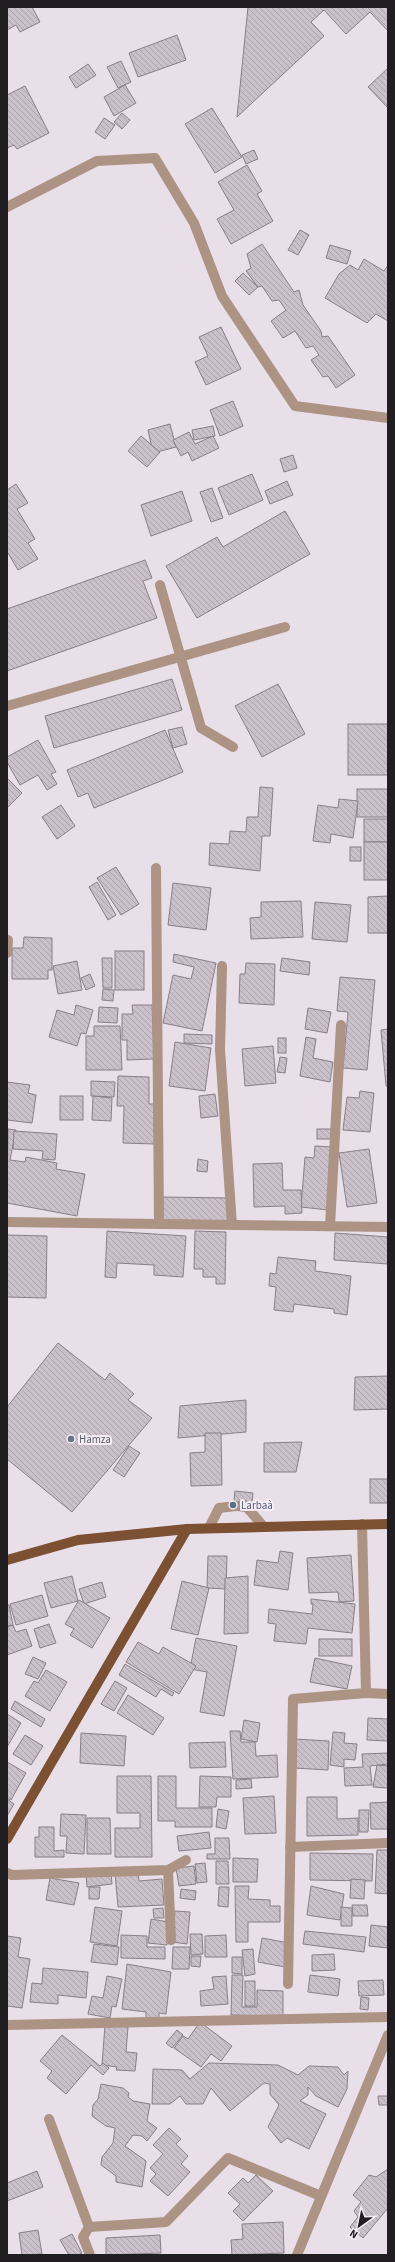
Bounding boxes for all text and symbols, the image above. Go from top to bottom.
place label: Hamza [79,1432,111,1447]
marker: Hamza [66,1434,76,1444]
place label: Larbaà [241,1498,273,1513]
marker: Larbaà [228,1500,238,1510]
north arrow [339,2206,379,2246]
text: N [347,2226,361,2242]

